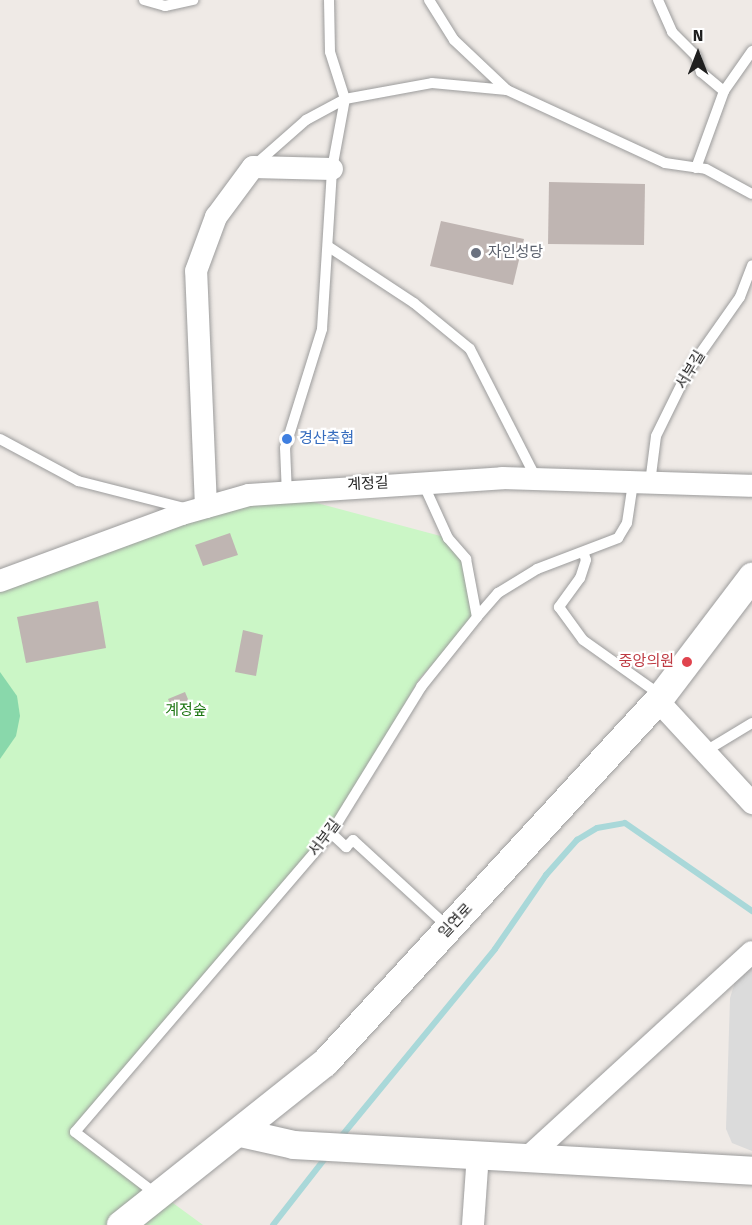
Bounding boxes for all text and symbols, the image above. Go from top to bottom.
north arrow [668,24,728,84]
text: N [693,26,703,45]
place label: 자인성당 [488,244,543,262]
marker: 자인성당 [469,246,483,260]
street label: 서부길 [673,348,709,392]
place label: 경산축협 [299,430,354,448]
marker: 경산축협 [280,432,294,446]
street label: 계정길 [347,474,389,494]
place label: 중앙의원 [619,653,674,671]
marker: 중앙의원 [678,653,696,671]
park label: 계정숲 [165,702,207,720]
street label: 서부길 [305,816,345,860]
street label: 일연로 [435,900,477,942]

